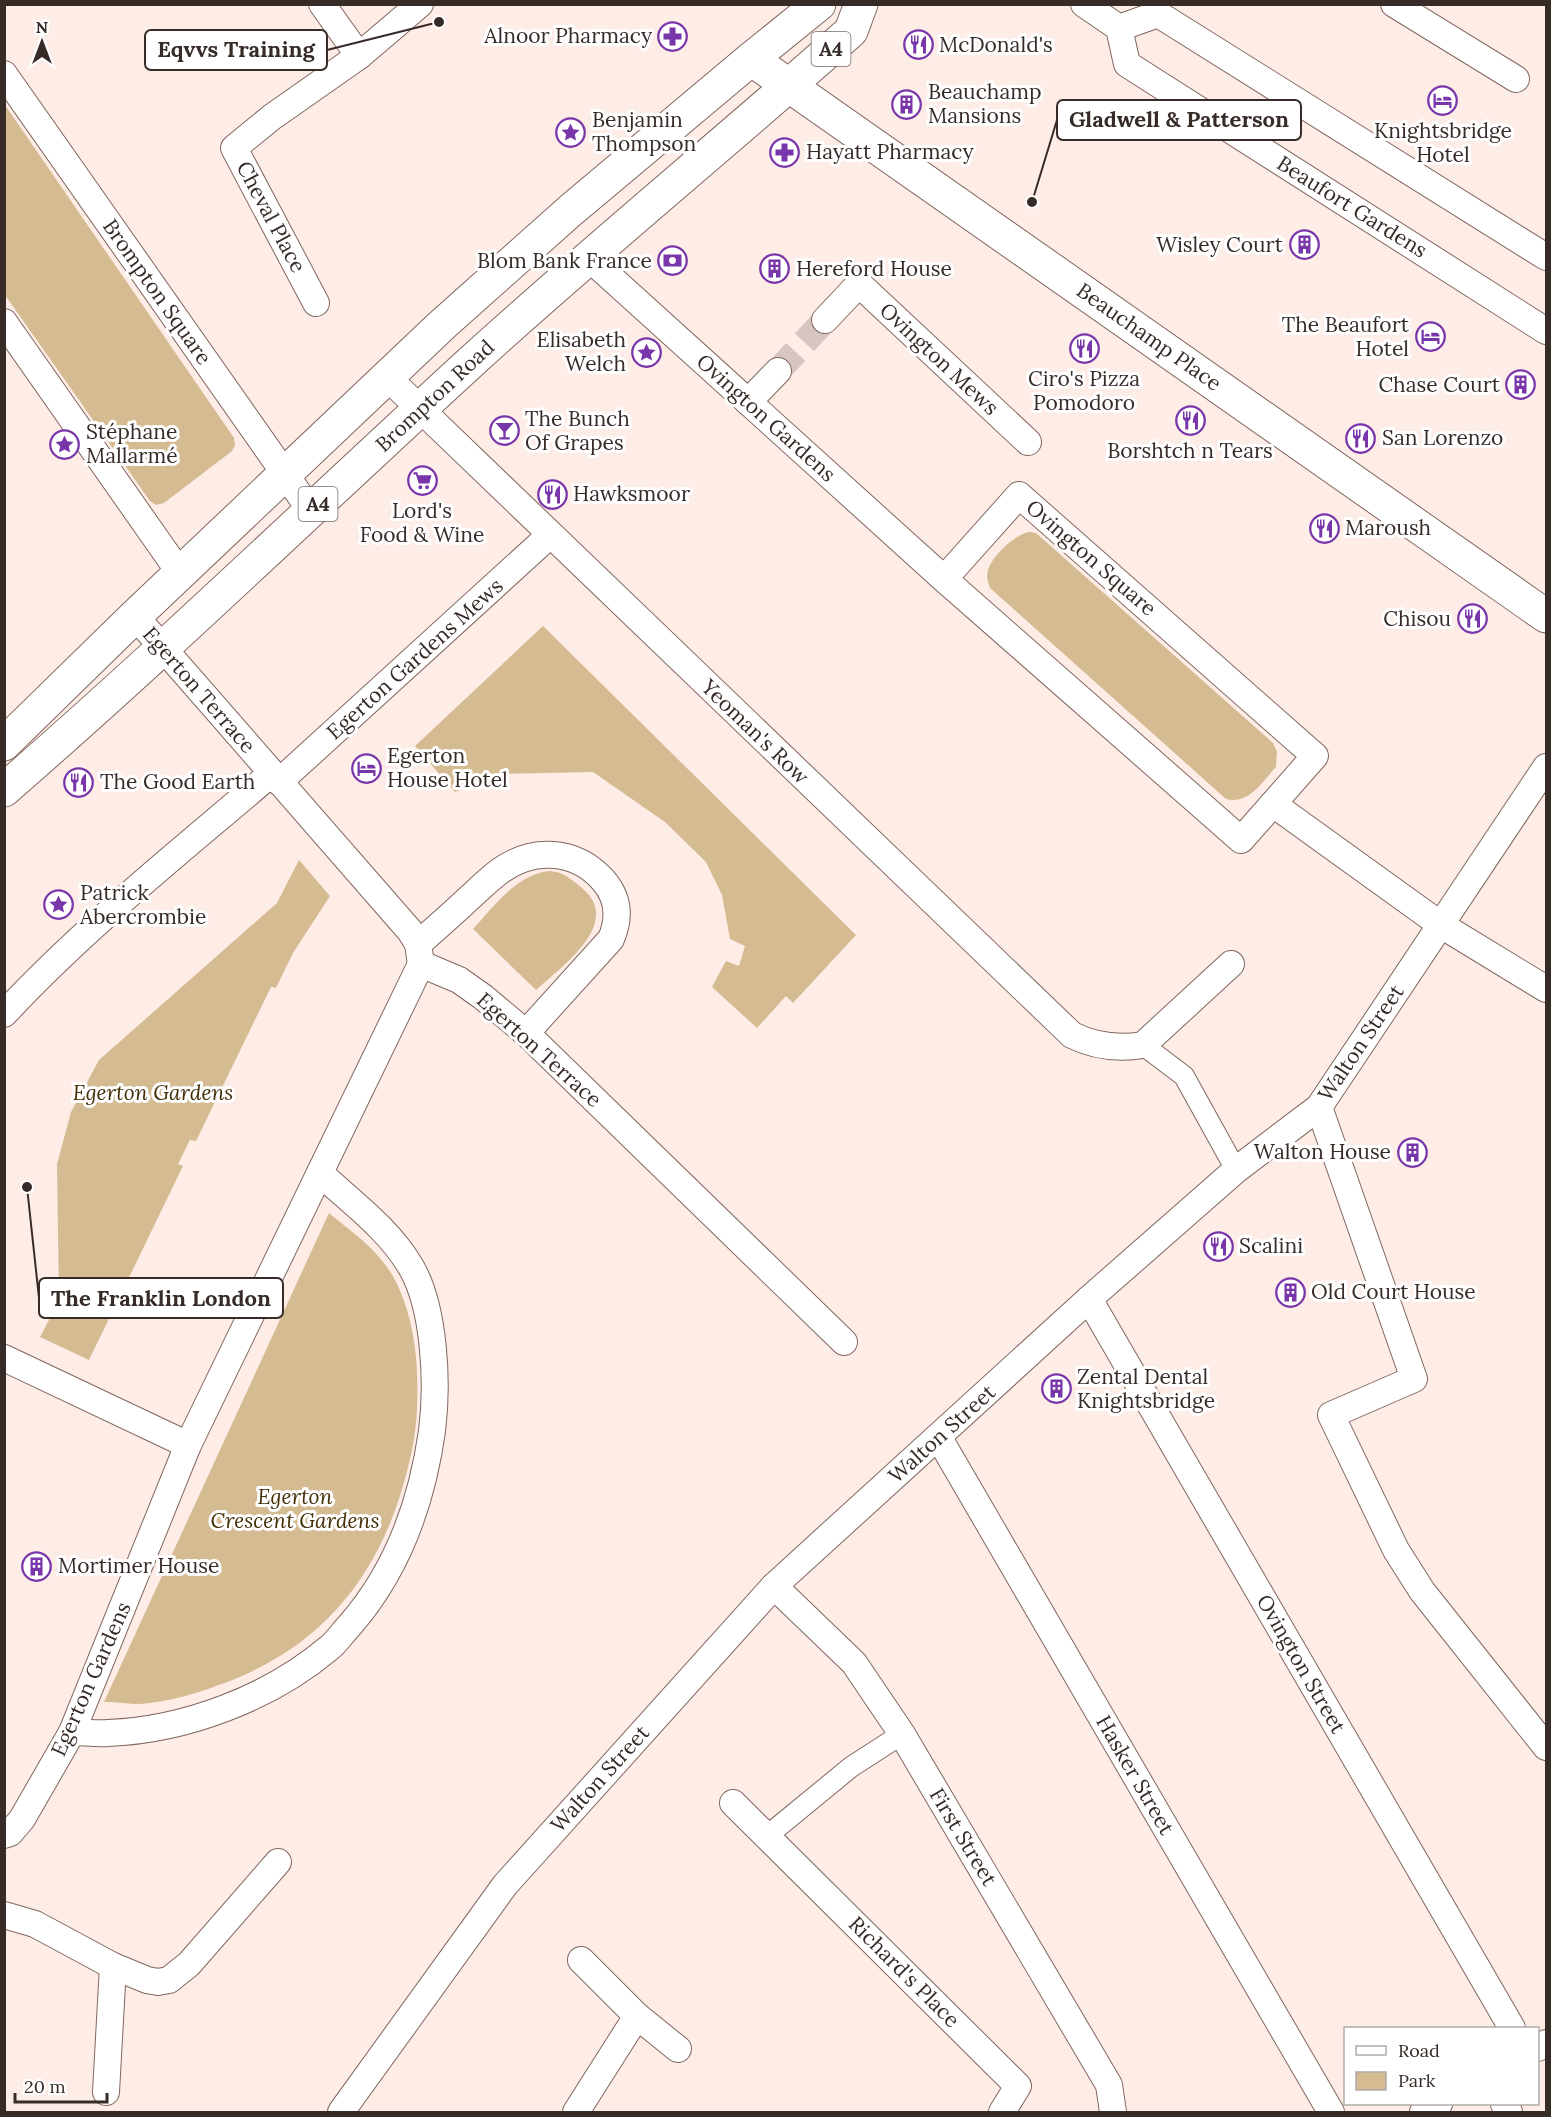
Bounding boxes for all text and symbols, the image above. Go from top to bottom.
north arrow [12,12,72,72]
text: N [36,17,48,37]
pharmacy icon: Alnoor Pharmacy [657,20,689,52]
place label: Alnoor Pharmacy [483,22,652,49]
restaurant icon: McDonald's [902,29,934,61]
callout: Eqvvs Training [145,30,327,70]
place label: McDonald's [939,31,1053,58]
road number: A4 [812,32,850,66]
text: Eqvvs Training [157,35,316,63]
place label: Beauchamp Mansions [928,78,1042,129]
hotel icon: Knightsbridge Hotel [1427,84,1459,116]
building icon: Beauchamp Mansions [891,88,923,120]
callout: Gladwell & Patterson [1057,100,1301,140]
text: Gladwell & Patterson [1069,105,1289,133]
place label: Benjamin Thompson [592,106,697,157]
place icon: Benjamin Thompson [555,116,587,148]
place label: Knightsbridge Hotel [1374,117,1512,168]
pharmacy icon: Hayatt Pharmacy [769,136,801,168]
place label: Hayatt Pharmacy [806,138,973,165]
street label: Beaufort Gardens [1272,150,1432,264]
street label: Cheval Place [231,156,312,277]
street label: Brompton Square [97,214,218,370]
building icon: Wisley Court [1288,229,1320,261]
place label: Wisley Court [1156,231,1284,258]
bank icon: Blom Bank France [657,245,689,277]
place label: Blom Bank France [477,247,652,274]
building icon: Hereford House [759,253,791,285]
place label: Hereford House [796,255,952,282]
street label: Beauchamp Place [1072,277,1227,397]
street label: Ovington Mews [874,297,1005,421]
place label: The Beaufort Hotel [1282,311,1410,362]
hotel icon: The Beaufort Hotel [1414,321,1446,353]
place label: Elisabeth Welch [537,326,626,377]
restaurant icon: Ciro's Pizza Pomodoro [1068,332,1100,364]
street label: Brompton Road [370,334,500,458]
place icon: Elisabeth Welch [631,336,663,368]
street label: Ovington Gardens [691,348,842,487]
place label: Ciro's Pizza Pomodoro [1028,365,1140,416]
building icon: Chase Court [1505,369,1537,401]
place label: Chase Court [1378,371,1501,398]
restaurant icon: Borshtch n Tears [1174,404,1206,436]
place label: The Bunch Of Grapes [525,405,630,456]
bar icon: The Bunch Of Grapes [488,415,520,447]
place label: Stéphane Mallarmé [86,418,178,469]
restaurant icon: San Lorenzo [1345,422,1377,454]
place label: San Lorenzo [1382,424,1503,451]
place icon: Stéphane Mallarmé [49,428,81,460]
place label: Borshtch n Tears [1107,437,1273,464]
supermarket icon: Lord's Food & Wine [406,464,438,496]
restaurant icon: Hawksmoor [536,478,568,510]
place label: Hawksmoor [573,480,690,507]
road number: A4 [298,487,338,521]
street label: Ovington Square [1021,494,1162,622]
place label: Lord's Food & Wine [360,497,484,548]
restaurant icon: Maroush [1308,512,1340,544]
place label: Maroush [1345,514,1431,541]
street label: Egerton Gardens Mews [321,572,509,745]
restaurant icon: Chisou [1456,603,1488,635]
place label: Chisou [1383,605,1451,632]
street label: Egerton Terrace [137,621,262,758]
street label: Yeoman's Row [695,673,815,790]
place label: Egerton House Hotel [387,742,508,793]
hotel icon: Egerton House Hotel [350,752,382,784]
restaurant icon: The Good Earth [63,766,95,798]
place label: The Good Earth [100,768,255,795]
place label: Patrick Abercrombie [79,879,206,930]
place icon: Patrick Abercrombie [43,889,75,921]
street label: Walton Street [1312,979,1410,1106]
street label: Egerton Terrace [471,986,607,1113]
park label: Egerton Gardens [73,1079,233,1106]
building icon: Walton House [1396,1136,1428,1168]
place label: Walton House [1254,1138,1391,1165]
restaurant icon: Scalini [1202,1230,1234,1262]
place label: Scalini [1239,1232,1303,1259]
building icon: Old Court House [1274,1276,1306,1308]
callout: The Franklin London [39,1278,283,1318]
place label: Old Court House [1311,1278,1476,1305]
text: The Franklin London [51,1284,271,1312]
place label: Zental Dental Knightsbridge [1077,1363,1215,1414]
building icon: Zental Dental Knightsbridge [1040,1373,1072,1405]
street label: Walton Street [883,1378,1001,1489]
park label: Egerton Crescent Gardens [211,1483,379,1534]
building icon: Mortimer House [21,1550,53,1582]
place label: Mortimer House [58,1552,219,1579]
street label: Ovington Street [1251,1590,1352,1739]
street label: Egerton Gardens [44,1598,137,1760]
street label: Hasker Street [1090,1710,1181,1840]
street label: Walton Street [544,1719,655,1838]
street label: First Street [924,1783,1004,1891]
street label: Richard's Place [843,1910,966,2033]
legend [1344,2027,1539,2105]
text: Road [1398,2039,1440,2062]
scale bar [15,2066,106,2104]
text: Park [1398,2069,1436,2092]
text: 20 m [24,2075,66,2098]

